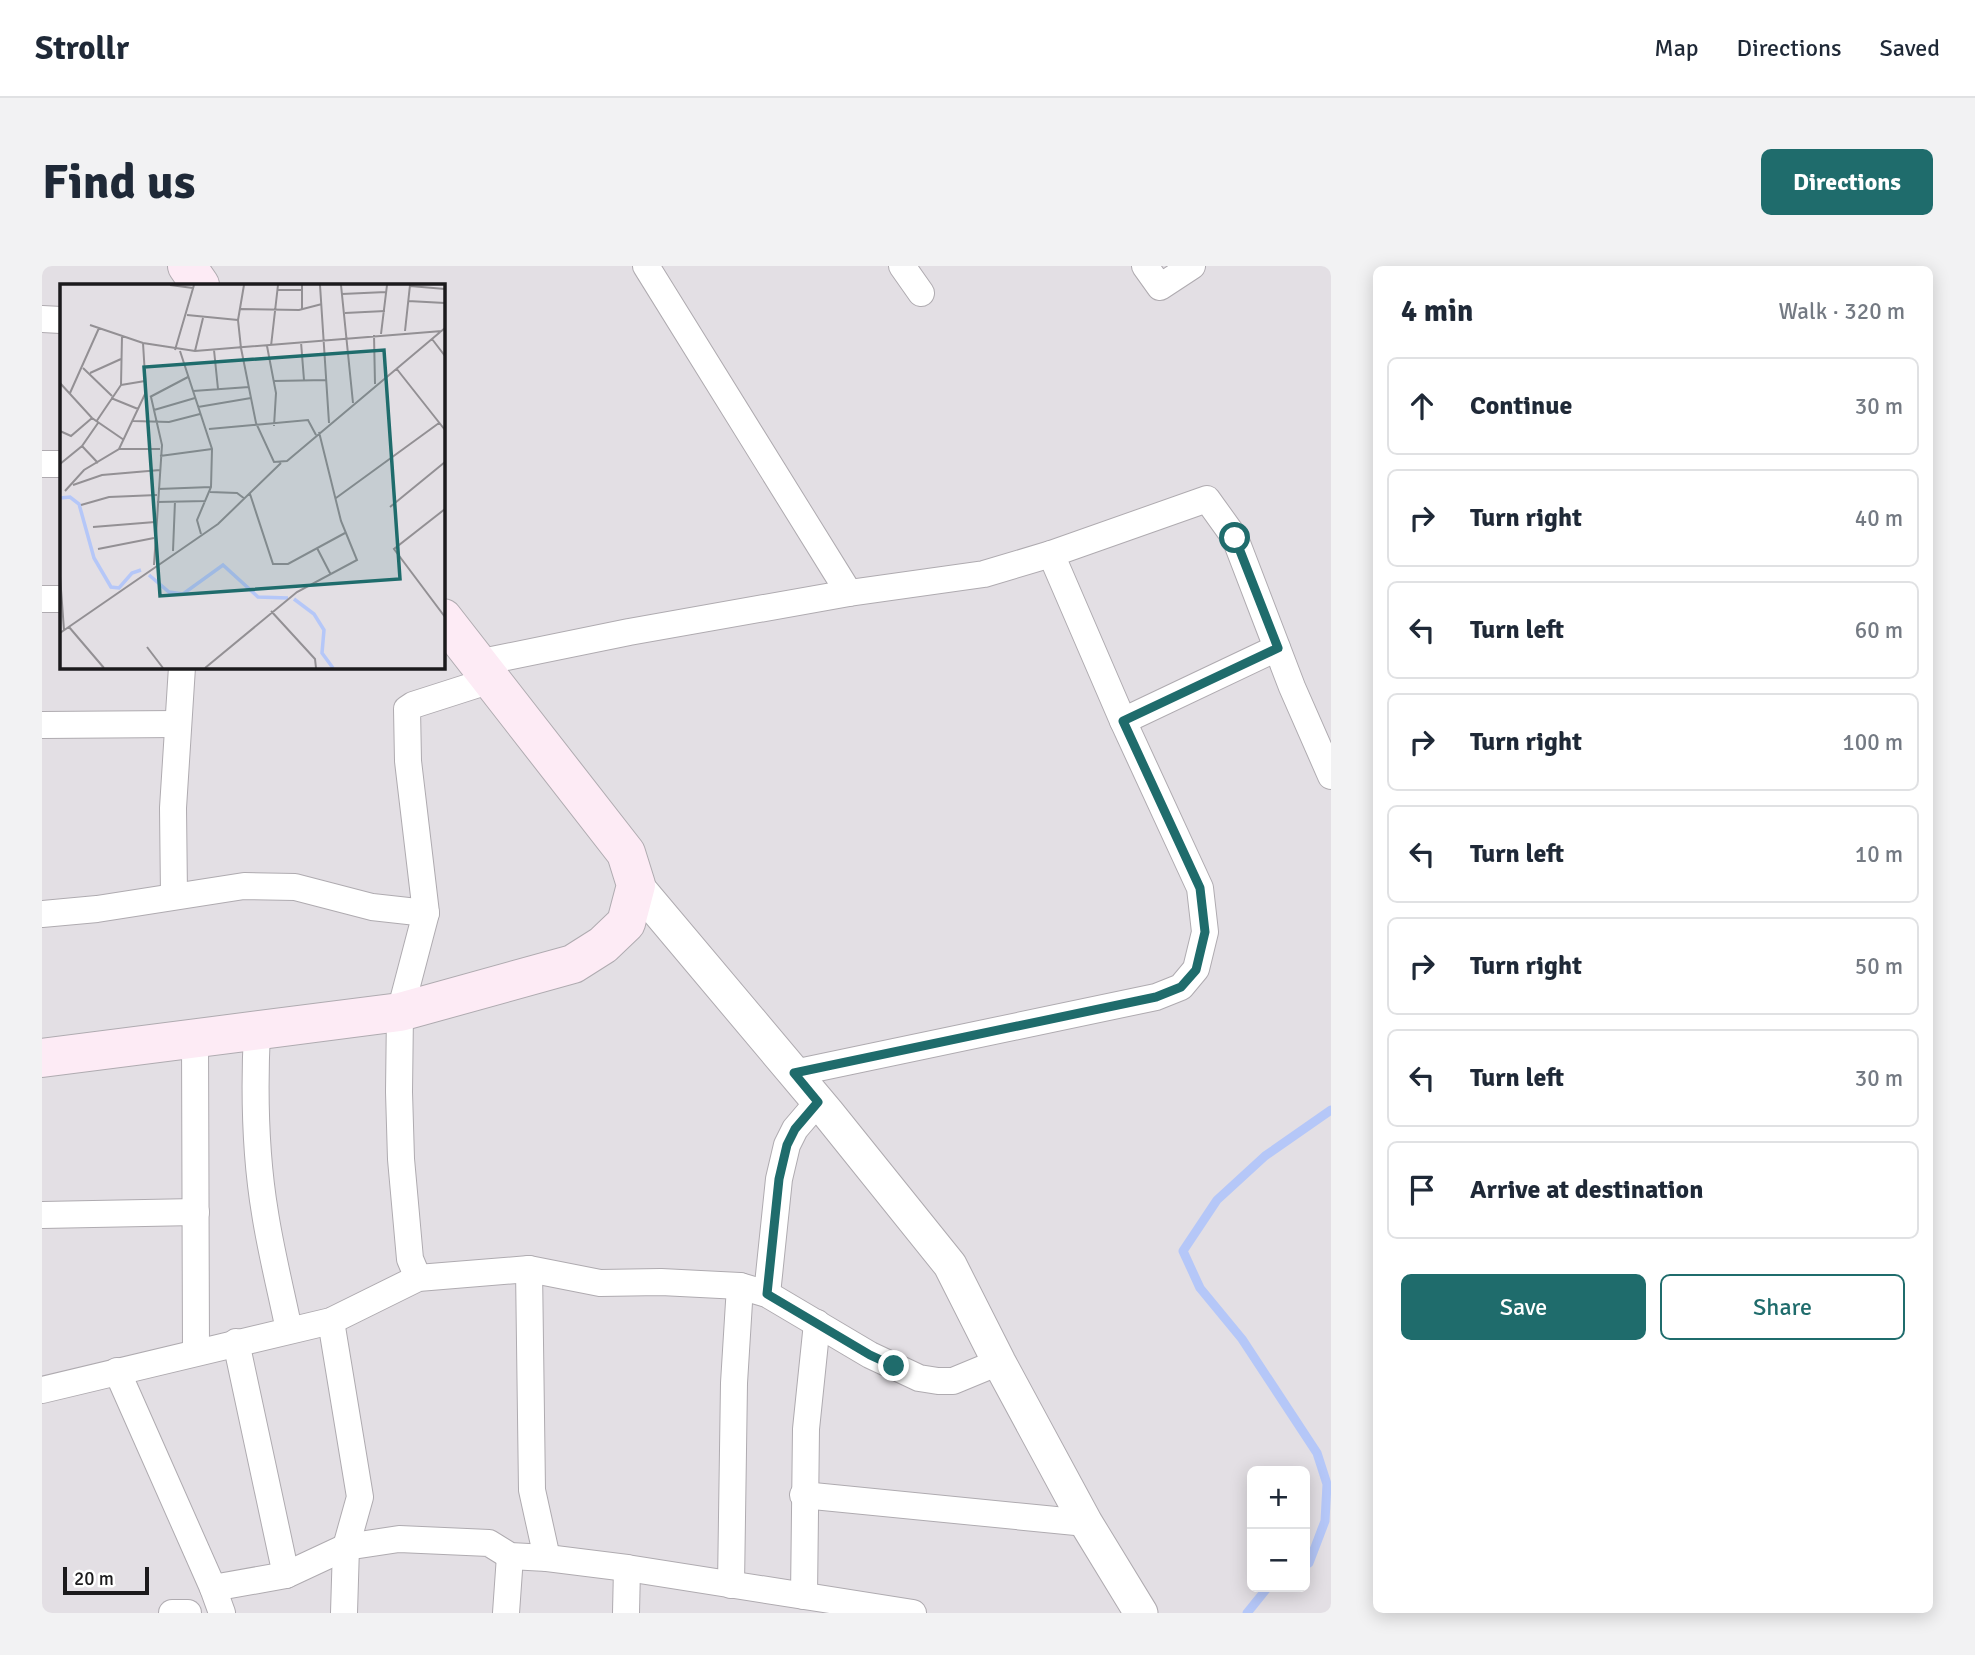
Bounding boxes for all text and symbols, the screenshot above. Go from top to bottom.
text: Strollr [35,28,129,69]
text: Map [1654,33,1699,63]
text: Directions [1737,33,1842,63]
text: Saved [1880,33,1940,63]
button: Directions [1761,149,1933,215]
text: Find us [42,152,195,212]
inset map [60,284,444,668]
text: 4 min [1401,293,1473,330]
text: Walk · 320 m [1779,297,1905,326]
icon: ahead [1403,387,1441,425]
text: Continue [1470,390,1572,422]
text: 30 m [1855,392,1903,421]
icon: right [1403,499,1441,537]
text: Turn right [1470,502,1582,534]
text: 40 m [1855,504,1903,533]
route start [1219,522,1250,553]
icon: left [1403,611,1441,649]
text: Turn left [1470,614,1564,646]
text: 60 m [1855,616,1903,645]
icon: right [1403,723,1441,761]
text: Turn right [1470,726,1582,758]
text: 100 m [1842,728,1903,757]
icon: left [1403,835,1441,873]
text: Turn left [1470,838,1564,870]
text: 10 m [1855,840,1903,869]
icon: right [1403,947,1441,985]
text: Turn right [1470,950,1582,982]
text: 50 m [1855,952,1903,981]
icon: left [1403,1059,1441,1097]
text: Turn left [1470,1062,1564,1094]
text: 30 m [1855,1064,1903,1093]
icon: arrive [1403,1171,1441,1209]
text: Arrive at destination [1470,1174,1703,1206]
button: Save [1401,1274,1646,1340]
button: Share [1660,1274,1905,1340]
route end [878,1350,909,1381]
map controls [1247,1466,1310,1592]
button: + [1247,1466,1310,1529]
button: − [1247,1529,1310,1592]
scale bar [63,1564,149,1596]
text: 20 m [74,1567,114,1591]

